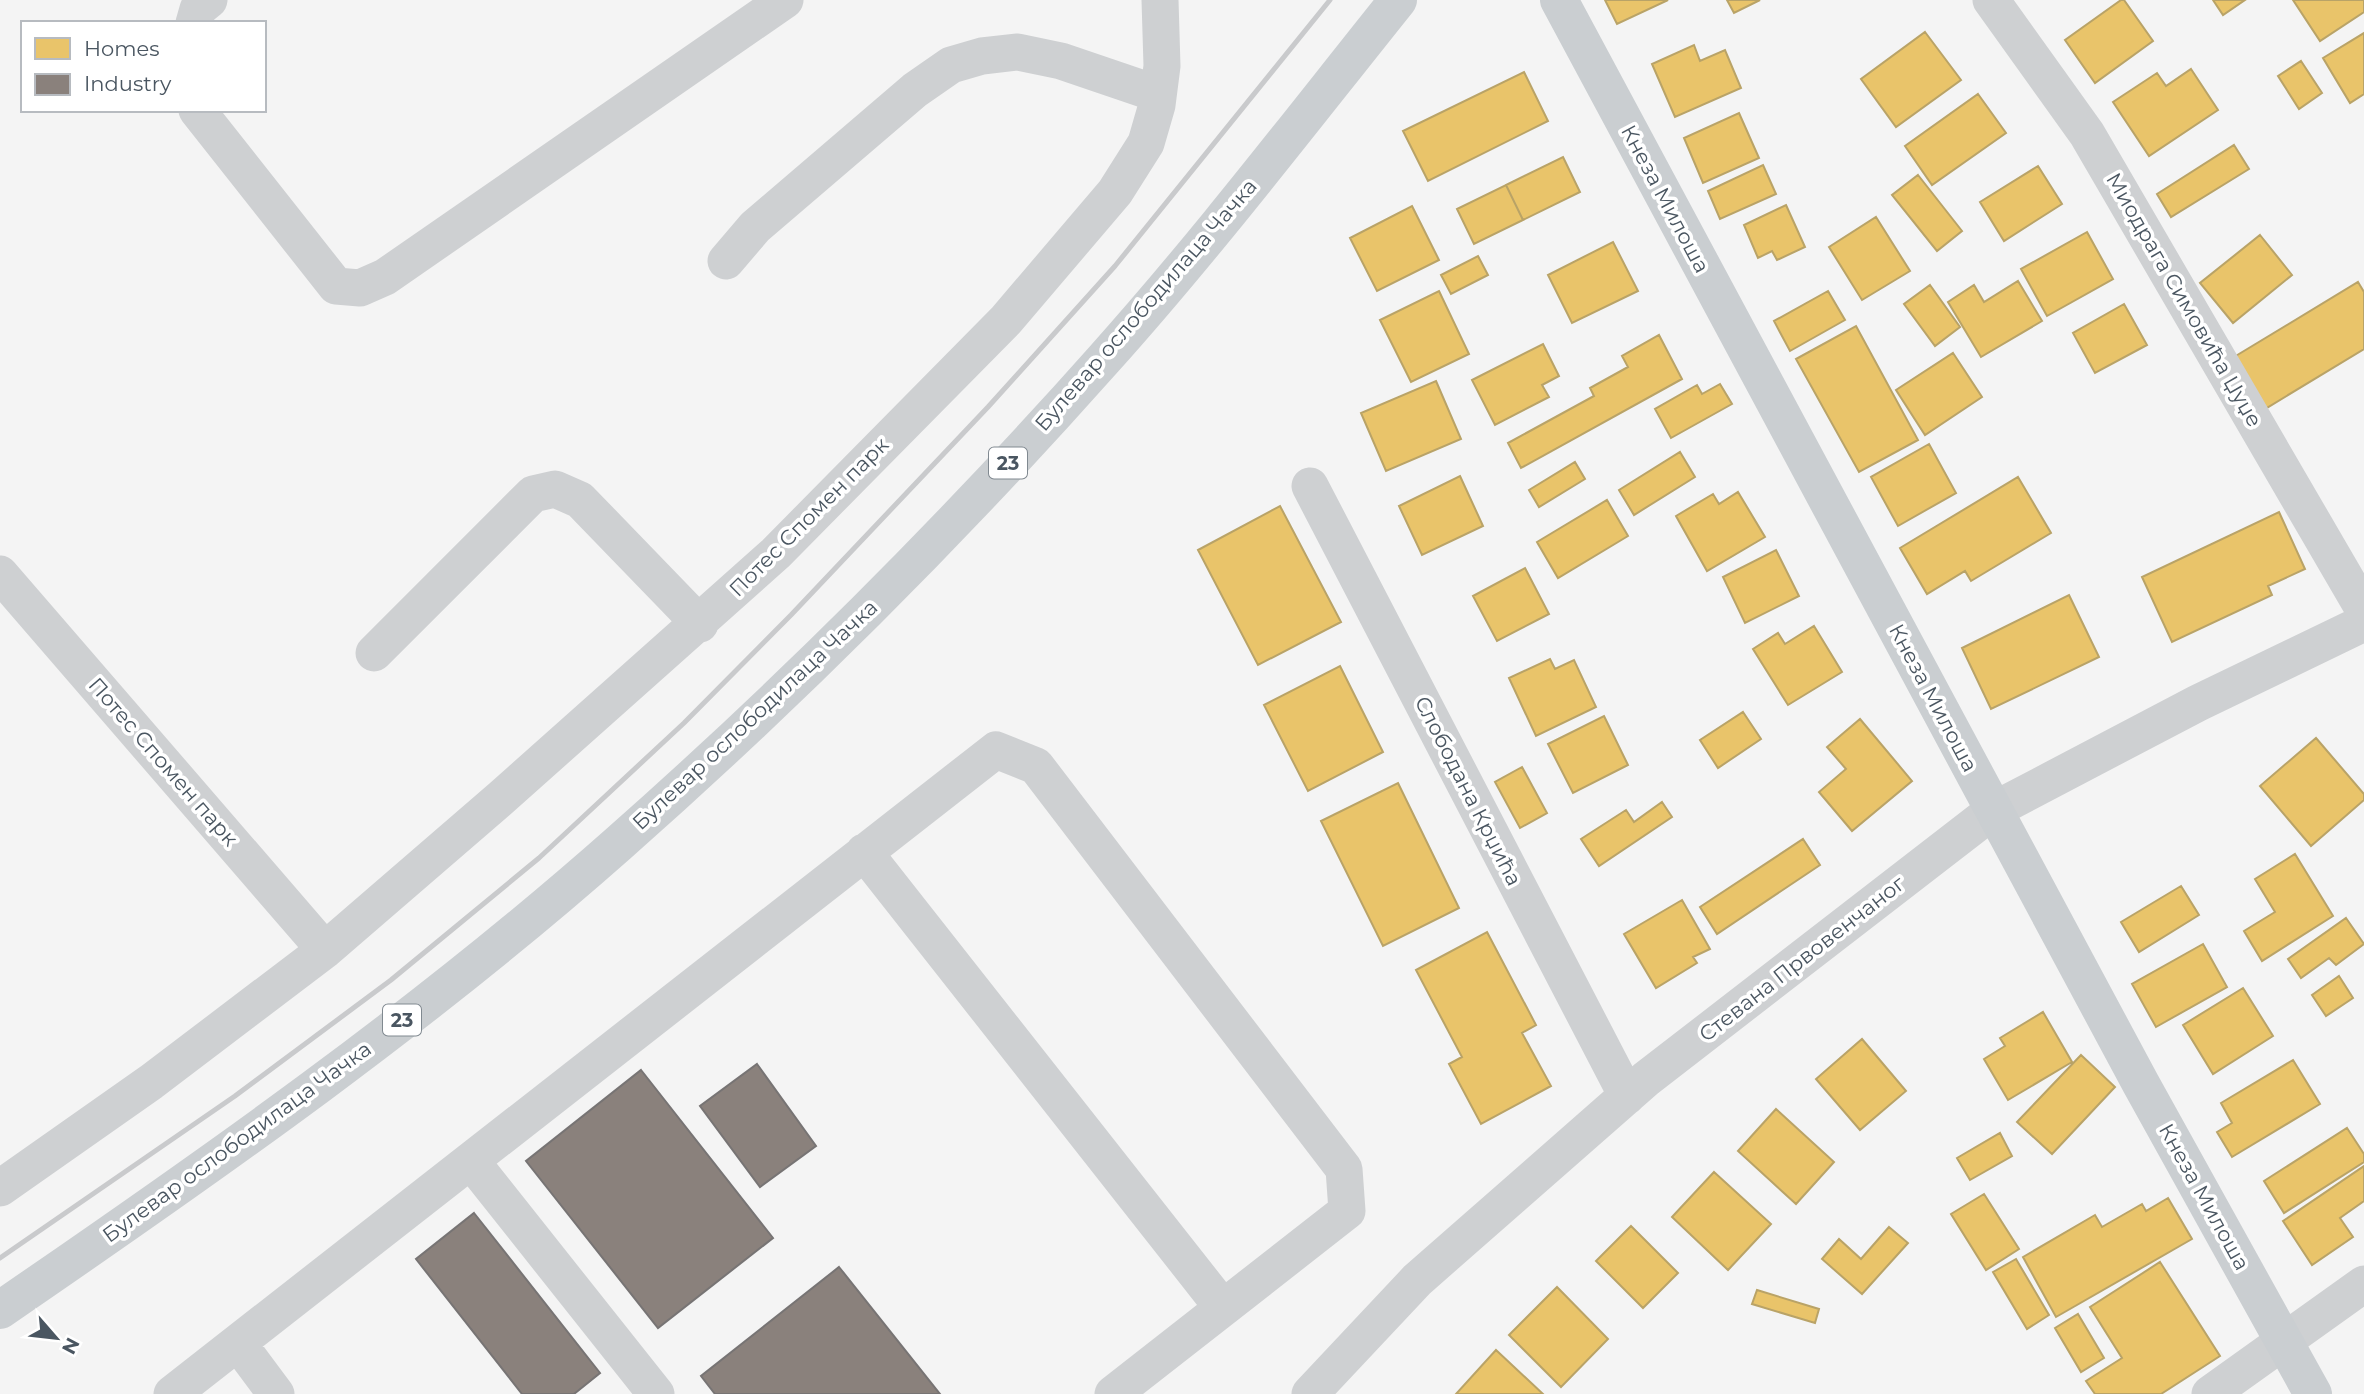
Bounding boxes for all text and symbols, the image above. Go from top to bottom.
legend [21,21,266,112]
text: Homes [84,36,159,61]
text: Industry [84,71,172,96]
street label: Кнеза Милоша [1616,121,1715,277]
street label: Миодрага Симовића Џуџе [2101,168,2268,431]
street label: Булевар ослободилаца Чачка [1029,174,1262,436]
street label: Потес Спомен парк [724,432,893,601]
road number: 23 [989,447,1027,478]
street label: Булевар ослободилаца Чачка [627,594,882,835]
street label: Кнеза Милоша [1884,620,1983,776]
street label: Потес Спомен парк [83,672,243,851]
street label: Слободана Крџића [1410,692,1527,890]
street label: Стевана Првовенчаног [1694,871,1910,1047]
road number: 23 [383,1004,421,1036]
street label: Булевар ослободилаца Чачка [98,1036,376,1247]
street label: Кнеза Милоша [2154,1119,2255,1274]
north arrow [21,1303,91,1373]
text: N [57,1334,84,1358]

